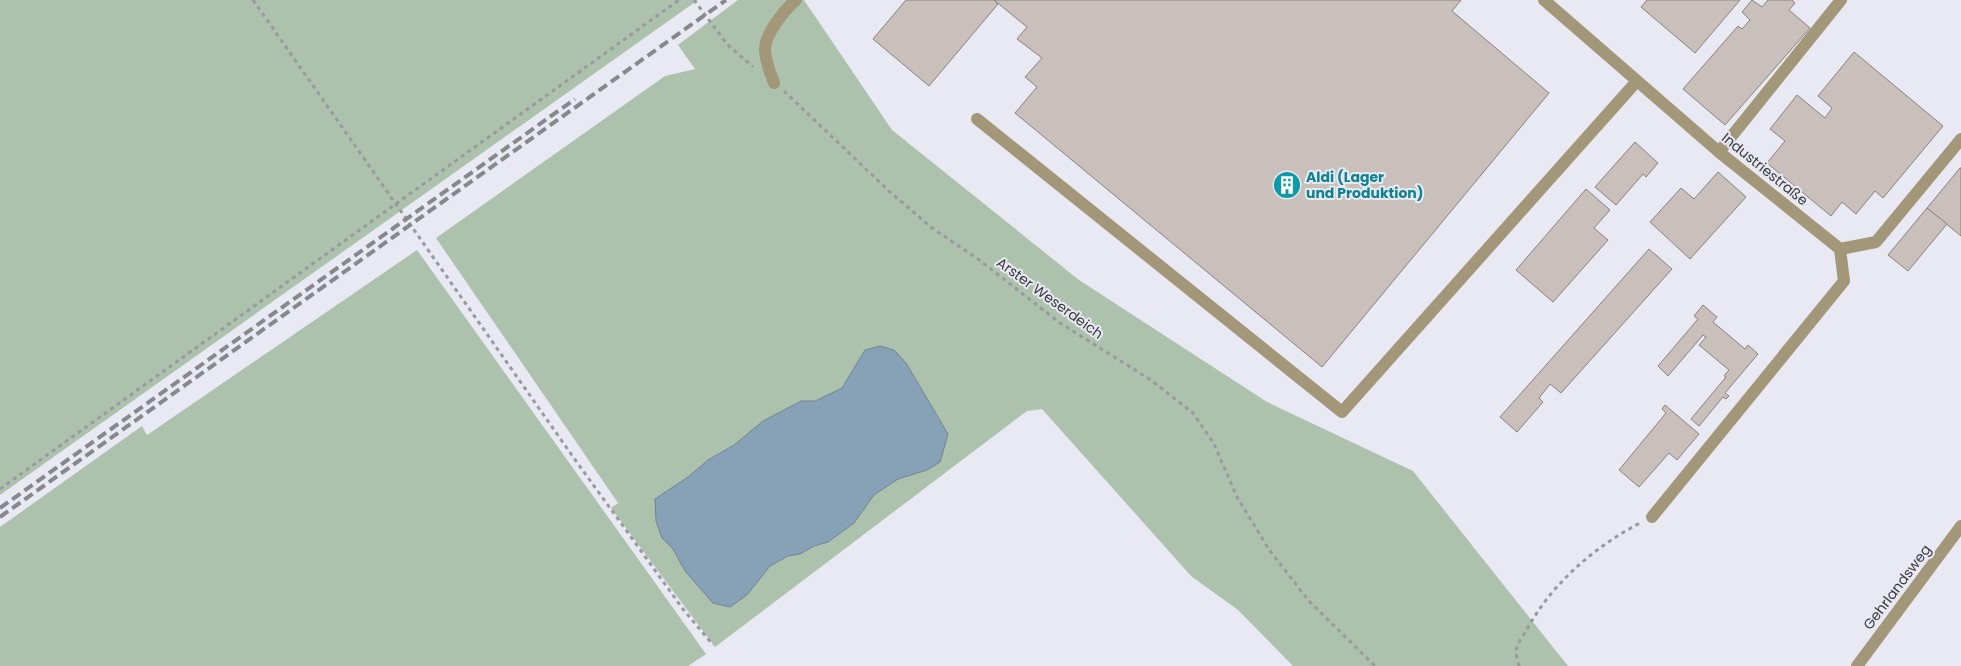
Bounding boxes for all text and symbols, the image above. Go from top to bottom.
street label: Industriestraße [1718,128,1813,210]
place label: Aldi (Lager und Produktion) [1306,167,1423,203]
building icon: Aldi (Lager und Produktion) [1272,170,1302,200]
street label: Arster Weserdeich [993,252,1107,344]
street label: Gehrlandsweg [1858,540,1936,634]

